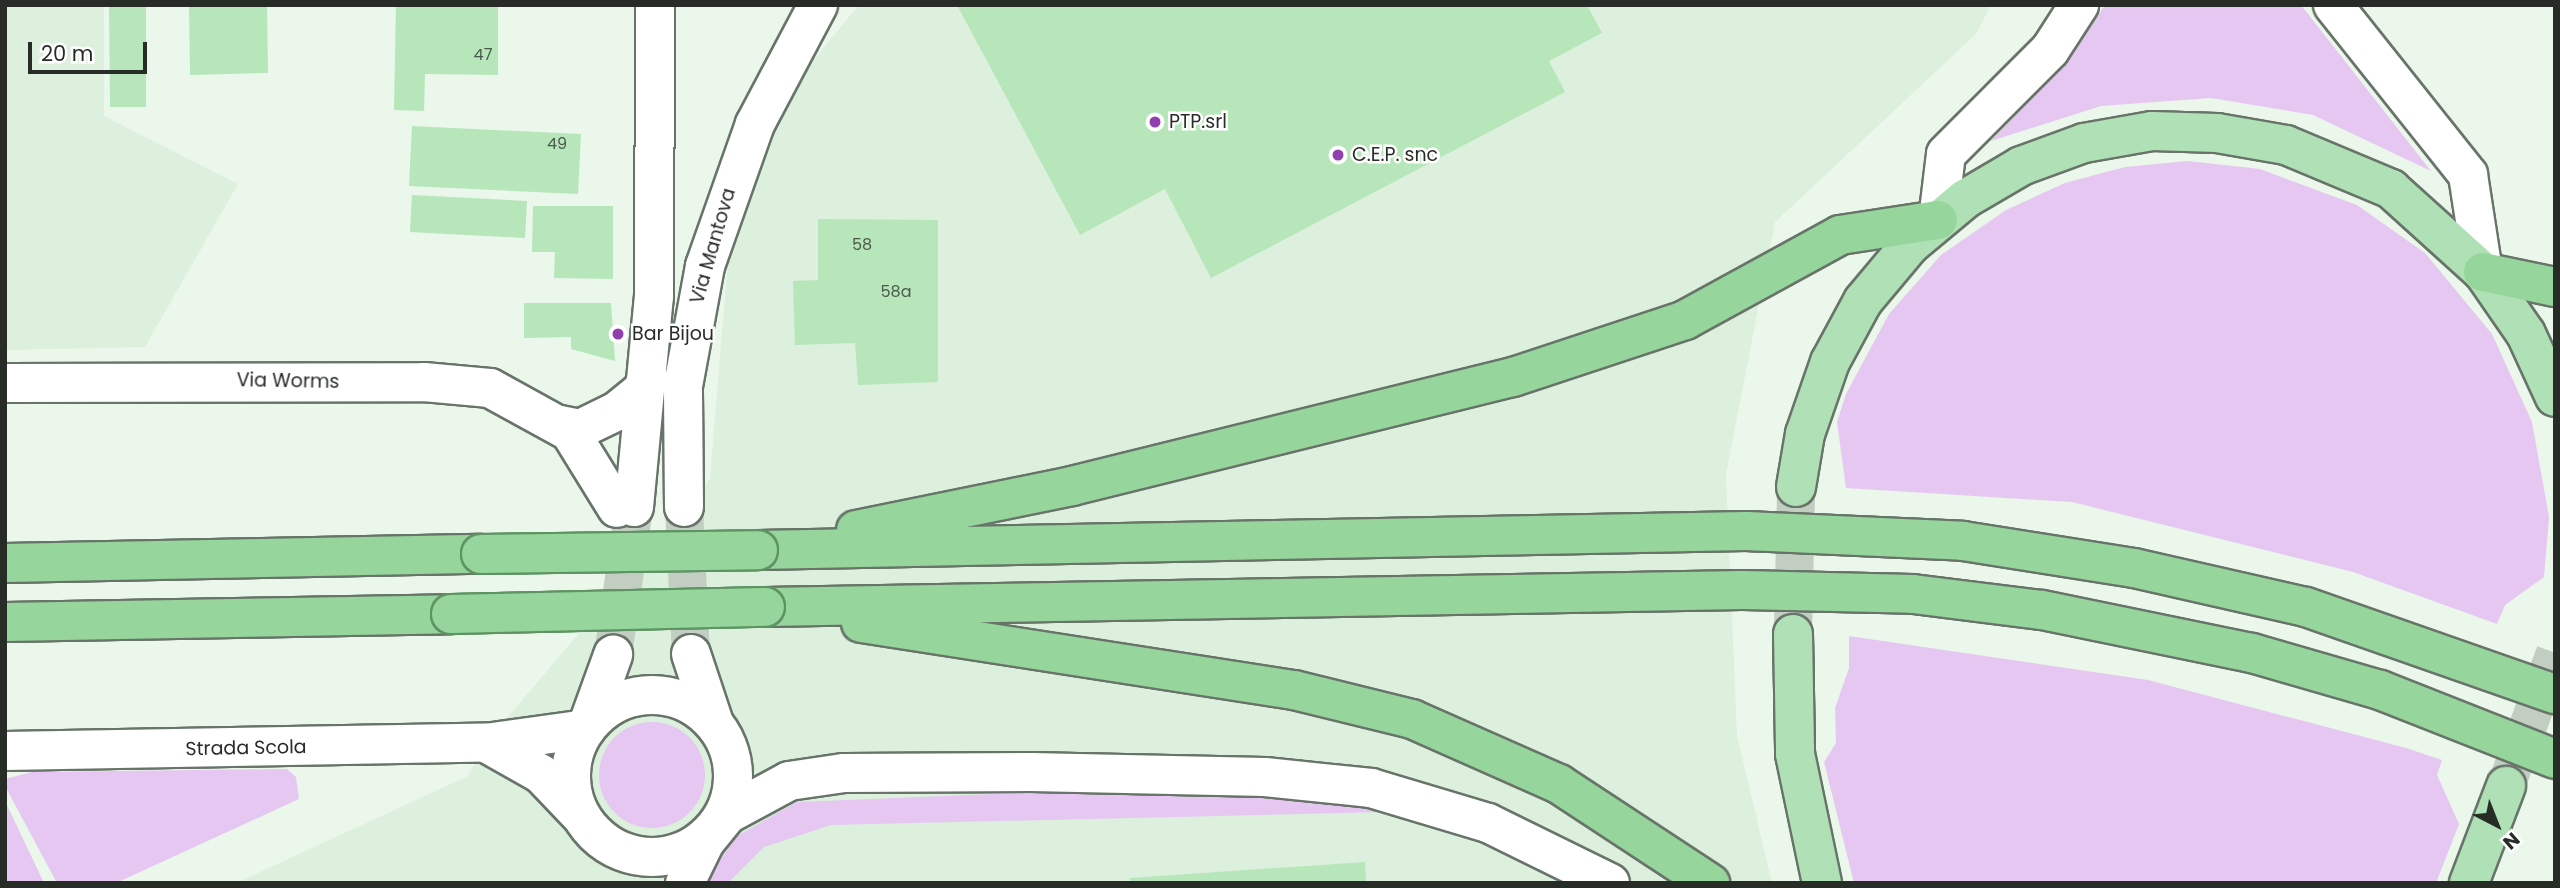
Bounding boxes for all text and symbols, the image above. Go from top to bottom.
scale bar [32,28,150,72]
text: 20 m [41,39,94,68]
house number: 47 [474,45,492,65]
place label: PTP.srl [1169,111,1227,133]
marker: PTP.srl [1147,114,1163,130]
house number: 49 [547,134,567,154]
place label: C.E.P. snc [1352,144,1438,166]
marker: C.E.P. snc [1330,147,1346,163]
street label: Via Mantova [686,185,740,307]
house number: 58 [852,235,872,255]
house number: 58a [881,282,911,302]
place label: Bar Bijou [632,323,714,345]
marker: Bar Bijou [610,326,626,342]
street label: Via Worms [236,369,340,393]
street label: Strada Scola [185,736,307,760]
north arrow [2462,790,2532,860]
text: N [2497,826,2526,856]

